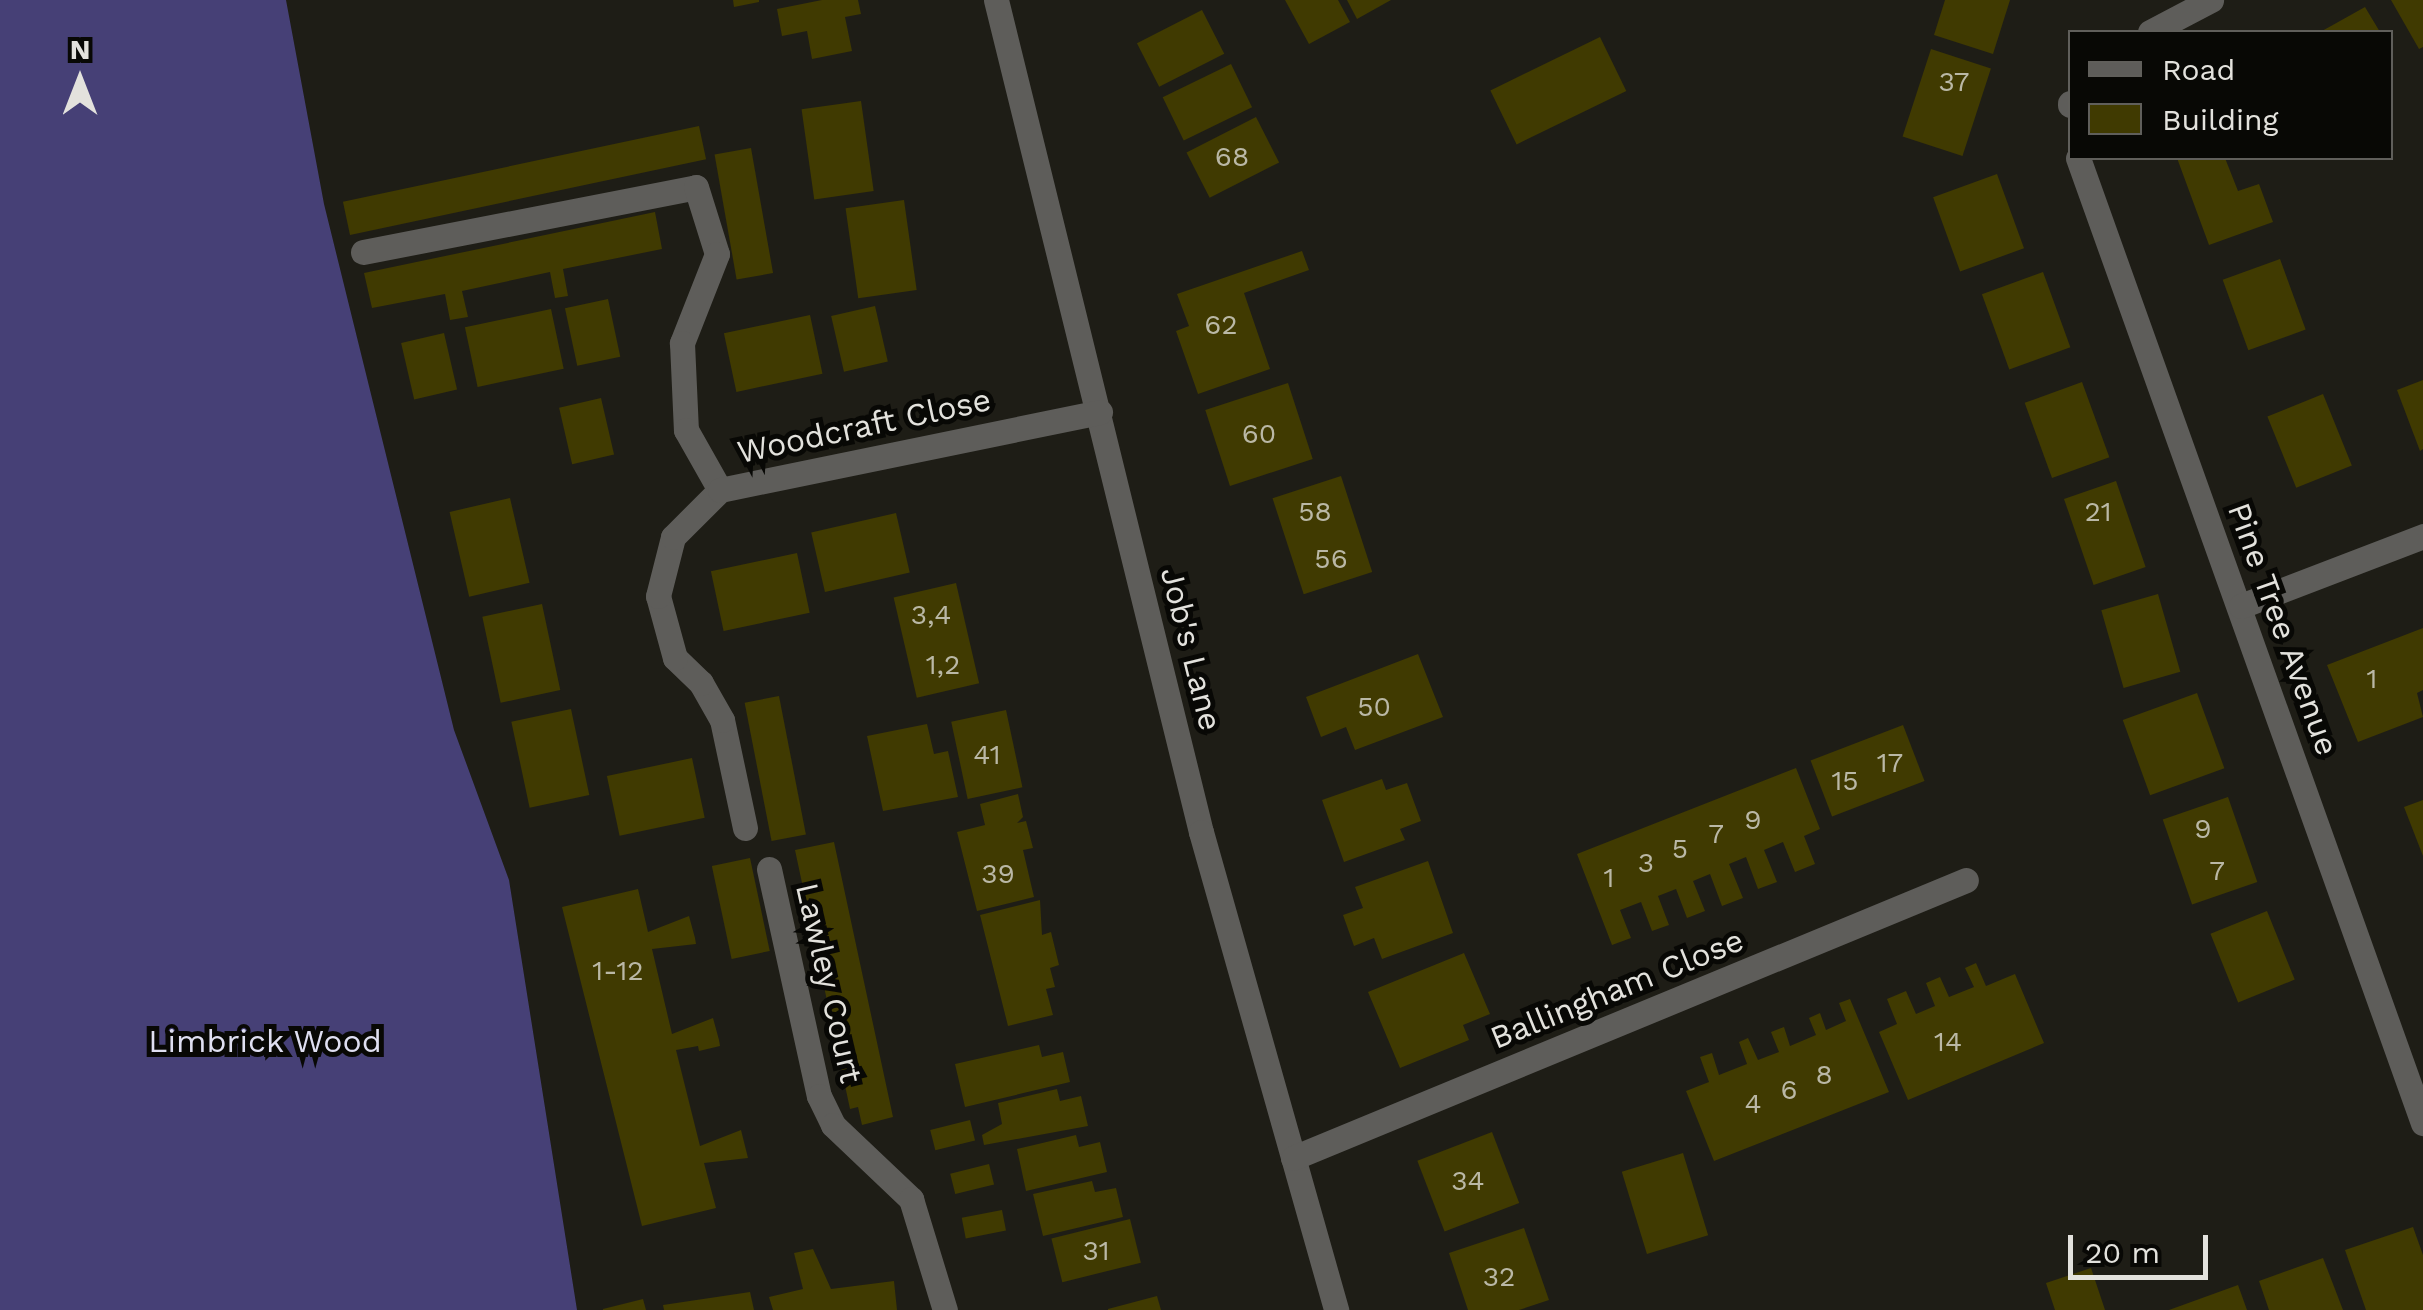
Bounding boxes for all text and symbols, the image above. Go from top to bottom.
north arrow [30,30,130,130]
legend [2068,30,2393,160]
text: N [70,33,90,66]
text: Road [2162,52,2235,87]
house number: 37 [1939,65,1969,99]
text: Building [2162,102,2279,137]
house number: 68 [1215,140,1249,174]
house number: 62 [1204,308,1238,342]
street label: Woodcraft Close [734,380,994,472]
house number: 60 [1242,417,1276,451]
house number: 58 [1298,495,1332,529]
house number: 21 [2084,495,2112,529]
street label: Pine Tree Avenue [2219,497,2347,761]
house number: 56 [1314,542,1348,576]
street label: Job's Lane [1152,563,1230,735]
house number: 3,4 [911,598,951,632]
house number: 1,2 [926,648,960,682]
house number: 1 [2367,662,2377,696]
house number: 50 [1357,690,1391,724]
house number: 41 [973,738,1001,772]
house number: 17 [1877,746,1903,780]
house number: 15 [1831,764,1859,798]
house number: 9 [1744,803,1762,837]
house number: 9 [2194,812,2212,846]
house number: 7 [1708,817,1724,851]
house number: 5 [1672,832,1688,866]
house number: 3 [1638,846,1654,880]
house number: 7 [2209,854,2225,888]
house number: 39 [981,857,1015,891]
house number: 1 [1604,861,1614,895]
street label: Lawley Court [787,879,871,1087]
street label: Ballingham Close [1485,921,1749,1057]
house number: 1-12 [592,954,644,988]
park label: Limbrick Wood [148,1022,382,1060]
house number: 14 [1934,1025,1962,1059]
house number: 8 [1815,1058,1833,1092]
house number: 6 [1780,1073,1798,1107]
house number: 4 [1744,1087,1762,1121]
house number: 34 [1451,1164,1485,1198]
scale bar [2073,1215,2213,1277]
house number: 31 [1082,1234,1110,1268]
text: 20 m [2085,1235,2160,1270]
house number: 32 [1483,1260,1515,1294]

